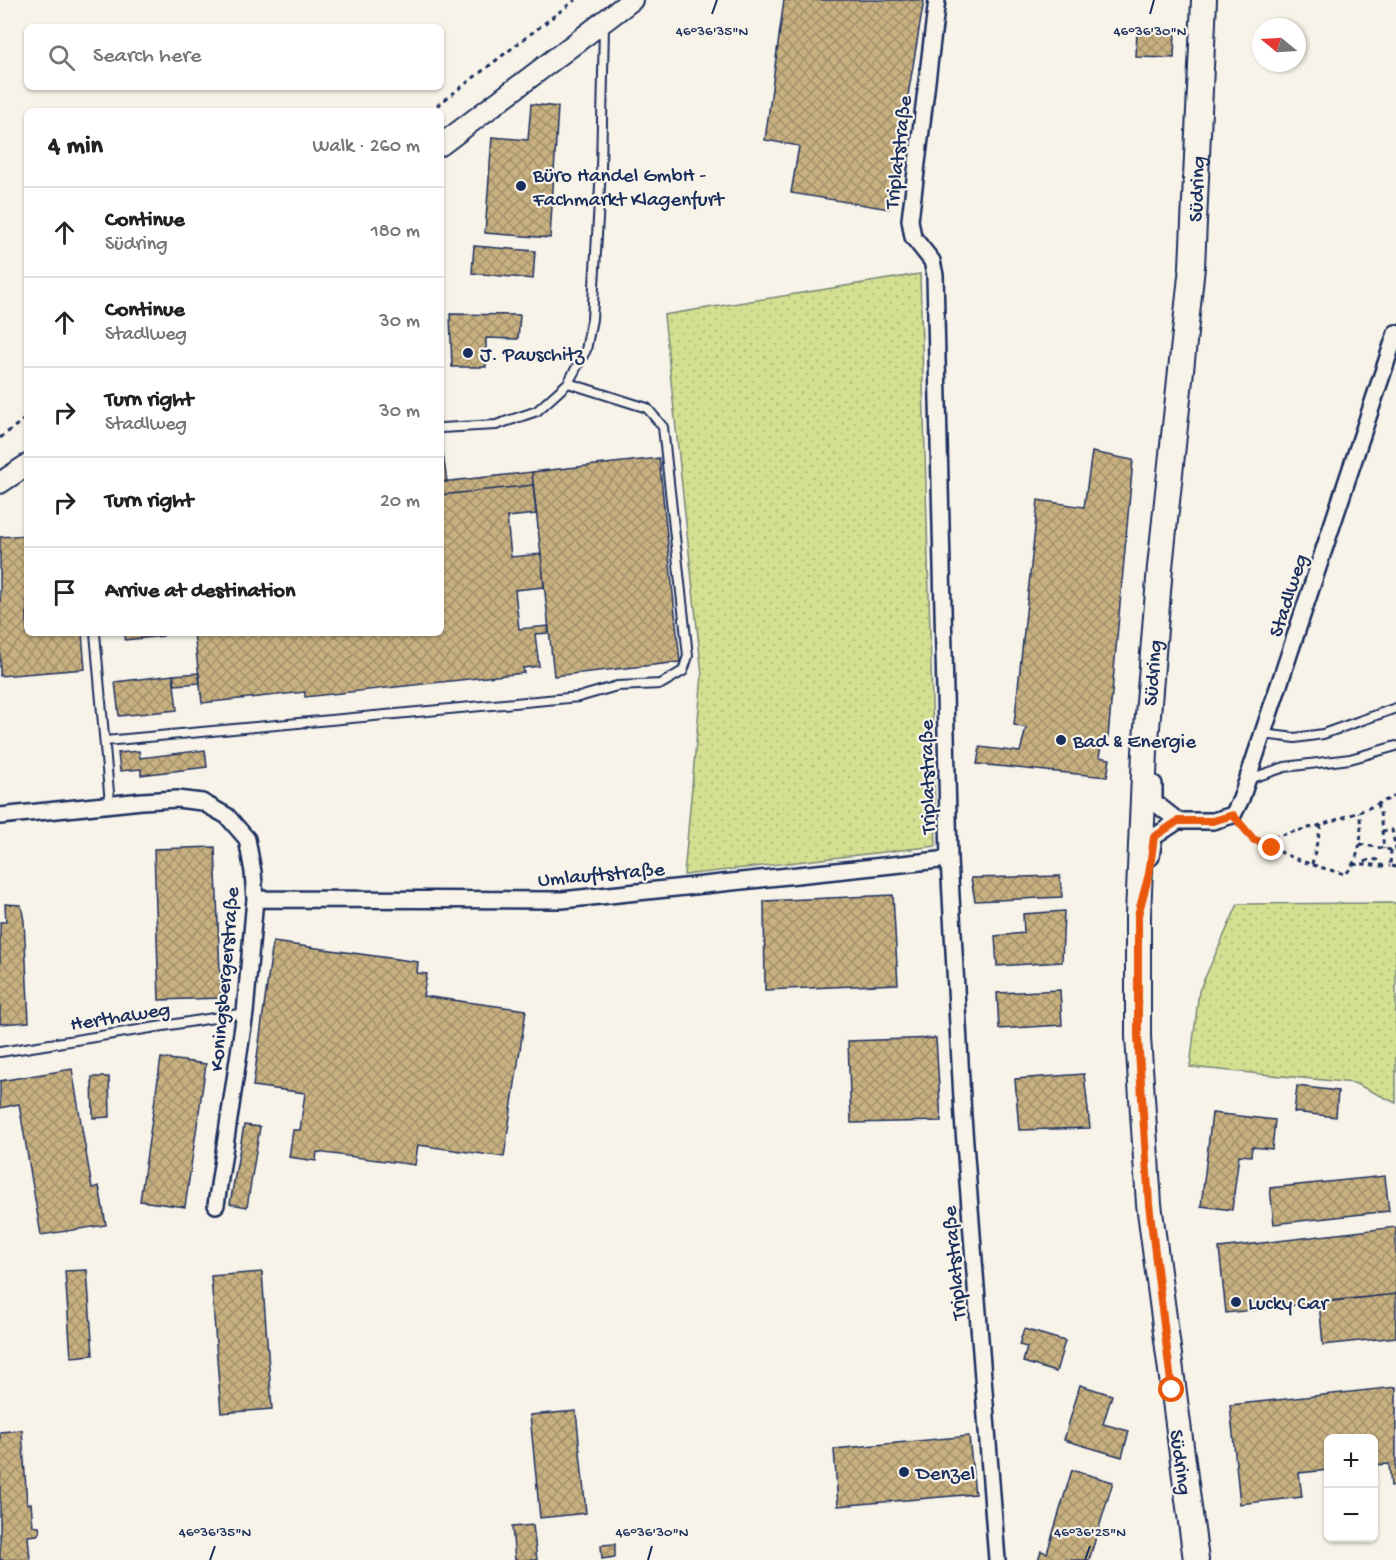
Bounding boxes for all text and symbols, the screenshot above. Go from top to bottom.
north arrow [1252,18,1306,72]
text: 46°36'35"N [676,23,748,41]
text: 46°36'30"N [1114,23,1187,41]
search box [24,24,444,90]
icon: search [45,41,78,74]
text: Search here [93,44,201,70]
street label: Triplatstraße [881,93,920,212]
text: 4 min [48,132,103,163]
text: Walk · 260 m [313,136,420,159]
street label: Südring [1185,156,1213,223]
place label: Büro Handel GmbH - Fachmarkt Klagenfurt [532,165,726,214]
marker: Büro Handel GmbH - Fachmarkt Klagenfurt [514,179,528,193]
text: Continue [105,208,185,234]
icon: ahead [48,216,81,249]
text: 180 m [371,221,420,244]
text: Südring [105,234,168,257]
text: Continue [105,298,185,324]
icon: ahead [48,306,81,339]
text: 30 m [379,311,420,334]
text: Stadlweg [105,324,187,347]
place label: J. Pauschitz [480,344,585,369]
marker: J. Pauschitz [461,346,475,360]
text: Turn right [105,388,193,414]
icon: right [48,396,81,429]
text: 30 m [379,401,420,424]
text: Stadlweg [105,414,187,437]
icon: right [48,486,81,519]
text: Turn right [105,489,193,515]
text: 20 m [380,491,420,514]
street label: Stadlweg [1265,551,1316,641]
icon: arrive [48,576,81,609]
text: Arrive at destination [105,579,295,605]
street label: Südring [1140,639,1170,707]
street label: Triplatstraße [916,718,943,835]
place label: Bad & Energie [1072,731,1197,756]
marker: Bad & Energie [1054,733,1068,747]
route end [1258,834,1284,860]
street label: Umlauftstraße [537,858,667,894]
street label: Koningsbergerstraße [206,885,247,1073]
street label: Herthaweg [69,998,172,1039]
street label: Triplatstraße [939,1204,974,1322]
place label: Lucky Car [1248,1293,1329,1318]
marker: Lucky Car [1229,1295,1243,1309]
route start [1158,1376,1184,1402]
street label: Südring [1162,1428,1195,1497]
map controls [1324,1434,1378,1542]
button: + [1324,1434,1378,1488]
place label: Denzel [914,1463,975,1488]
marker: Denzel [897,1465,911,1479]
button: − [1324,1488,1378,1542]
text: 46°36'35"N [179,1524,251,1542]
text: 46°36'30"N [616,1524,689,1542]
text: 46°36'25"N [1054,1524,1126,1542]

